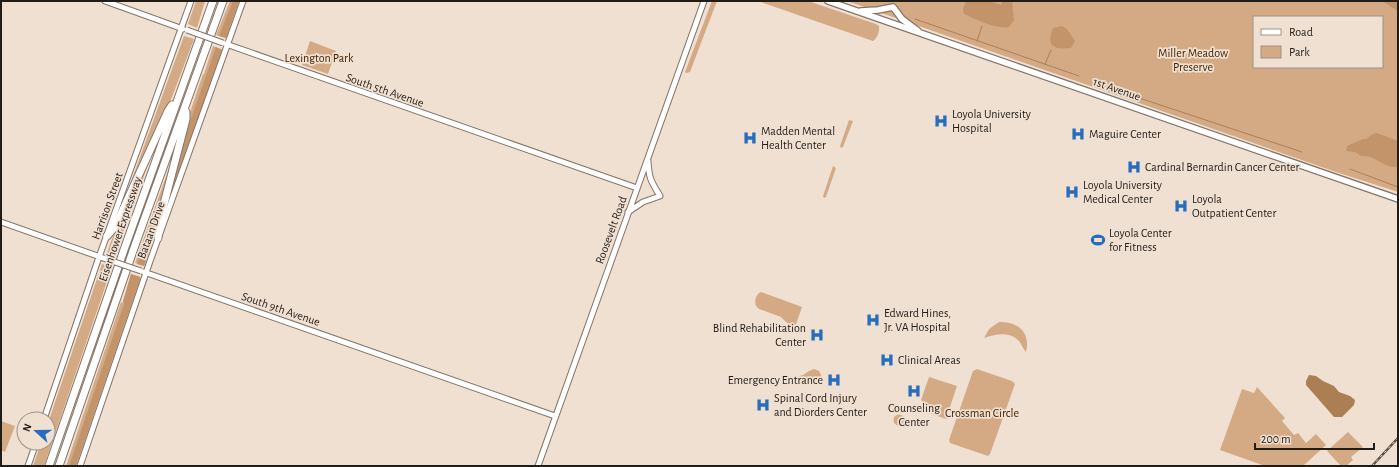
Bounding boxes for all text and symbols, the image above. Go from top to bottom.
legend [1253,16,1383,68]
text: Road [1289,26,1313,38]
text: Park [1289,46,1310,58]
park label: Miller Meadow Preserve [1158,47,1228,73]
park label: Lexington Park [285,52,354,64]
street label: South 5th Avenue [345,71,425,109]
street label: 1st Avenue [1092,75,1142,103]
place label: Loyola University Hospital [952,108,1031,134]
hospital icon: Loyola University Hospital [933,113,949,129]
place label: Madden Mental Health Center [761,125,835,151]
hospital icon: Maguire Center [1070,126,1086,142]
place label: Maguire Center [1089,128,1161,140]
hospital icon: Madden Mental Health Center [742,130,758,146]
hospital icon: Cardinal Bernardin Cancer Center [1126,159,1142,175]
place label: Cardinal Bernardin Cancer Center [1145,161,1300,173]
street label: Harrison Street [89,171,125,241]
street label: Eisenhower Expressway [96,175,144,283]
place label: Loyola University Medical Center [1083,179,1162,205]
hospital icon: Loyola University Medical Center [1064,184,1080,200]
place label: Loyola Outpatient Center [1192,193,1276,219]
street label: Roosevelt Road [593,195,629,265]
hospital icon: Loyola Outpatient Center [1173,198,1189,214]
street label: Bataan Drive [135,200,167,260]
place label: Loyola Center for Fitness [1109,227,1172,253]
sports icon: Loyola Center for Fitness [1090,232,1106,248]
street label: South 9th Avenue [240,290,322,328]
place label: Edward Hines, Jr. VA Hospital [884,307,951,333]
hospital icon: Edward Hines, Jr. VA Hospital [865,312,881,328]
place label: Blind Rehabilitation Center [713,322,806,348]
hospital icon: Blind Rehabilitation Center [809,327,825,343]
hospital icon: Clinical Areas [879,352,895,368]
place label: Clinical Areas [898,354,960,366]
hospital icon: Emergency Entrance [826,372,842,388]
place label: Emergency Entrance [728,374,823,387]
hospital icon: Counseling Center [906,383,922,399]
place label: Spinal Cord Injury and Diorders Center [774,392,867,418]
hospital icon: Spinal Cord Injury and Diorders Center [755,397,771,413]
place label: Counseling Center [888,402,940,428]
park label: Crossman Circle [945,407,1019,419]
north arrow [16,411,56,451]
text: N [21,422,34,433]
scale bar [1255,425,1374,451]
text: 200 m [1261,433,1291,445]

